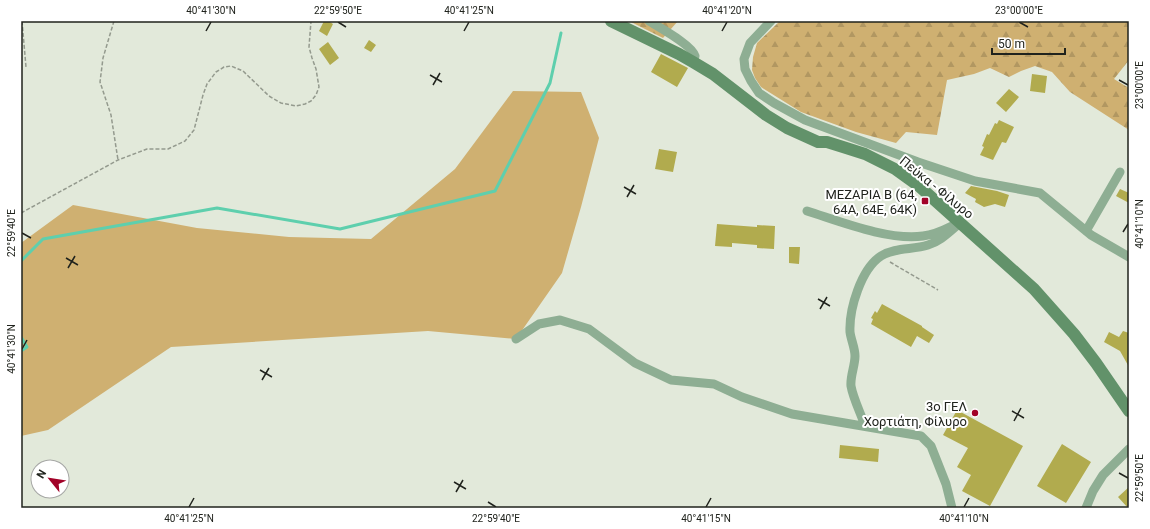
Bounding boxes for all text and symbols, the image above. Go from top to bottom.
text: 40°41'30"N [186,5,236,16]
text: 22°59'50"E [314,5,362,16]
text: 40°41'25"N [444,5,494,16]
text: 40°41'20"N [702,5,752,16]
text: 23°00'00"E [995,5,1043,16]
scale bar [992,30,1065,56]
text: 50 m [998,37,1025,51]
text: 23°00'00"E [1134,61,1145,109]
street label: Πεύκα - Φίλυρο [897,153,977,222]
place label: ΜΕΖΑΡΙΑ B (64, 64Α, 64Ε, 64Κ) [825,187,917,217]
marker: ΜΕΖΑΡΙΑ B (64, 64Α, 64Ε, 64Κ) [920,196,930,206]
text: 40°41'10"N [1134,199,1145,249]
text: 22°59'40"E [6,209,17,257]
text: 40°41'30"N [6,324,17,374]
place label: 3ο ΓΕΛ Χορτιάτη, Φίλυρο [864,399,967,429]
marker: 3ο ΓΕΛ Χορτιάτη, Φίλυρο [970,408,980,418]
text: 22°59'50"E [1134,454,1145,502]
north arrow [30,459,70,499]
text: N [34,467,49,481]
text: 40°41'25"N [164,513,214,524]
text: 22°59'40"E [472,513,520,524]
text: 40°41'15"N [681,513,731,524]
text: 40°41'10"N [939,513,989,524]

